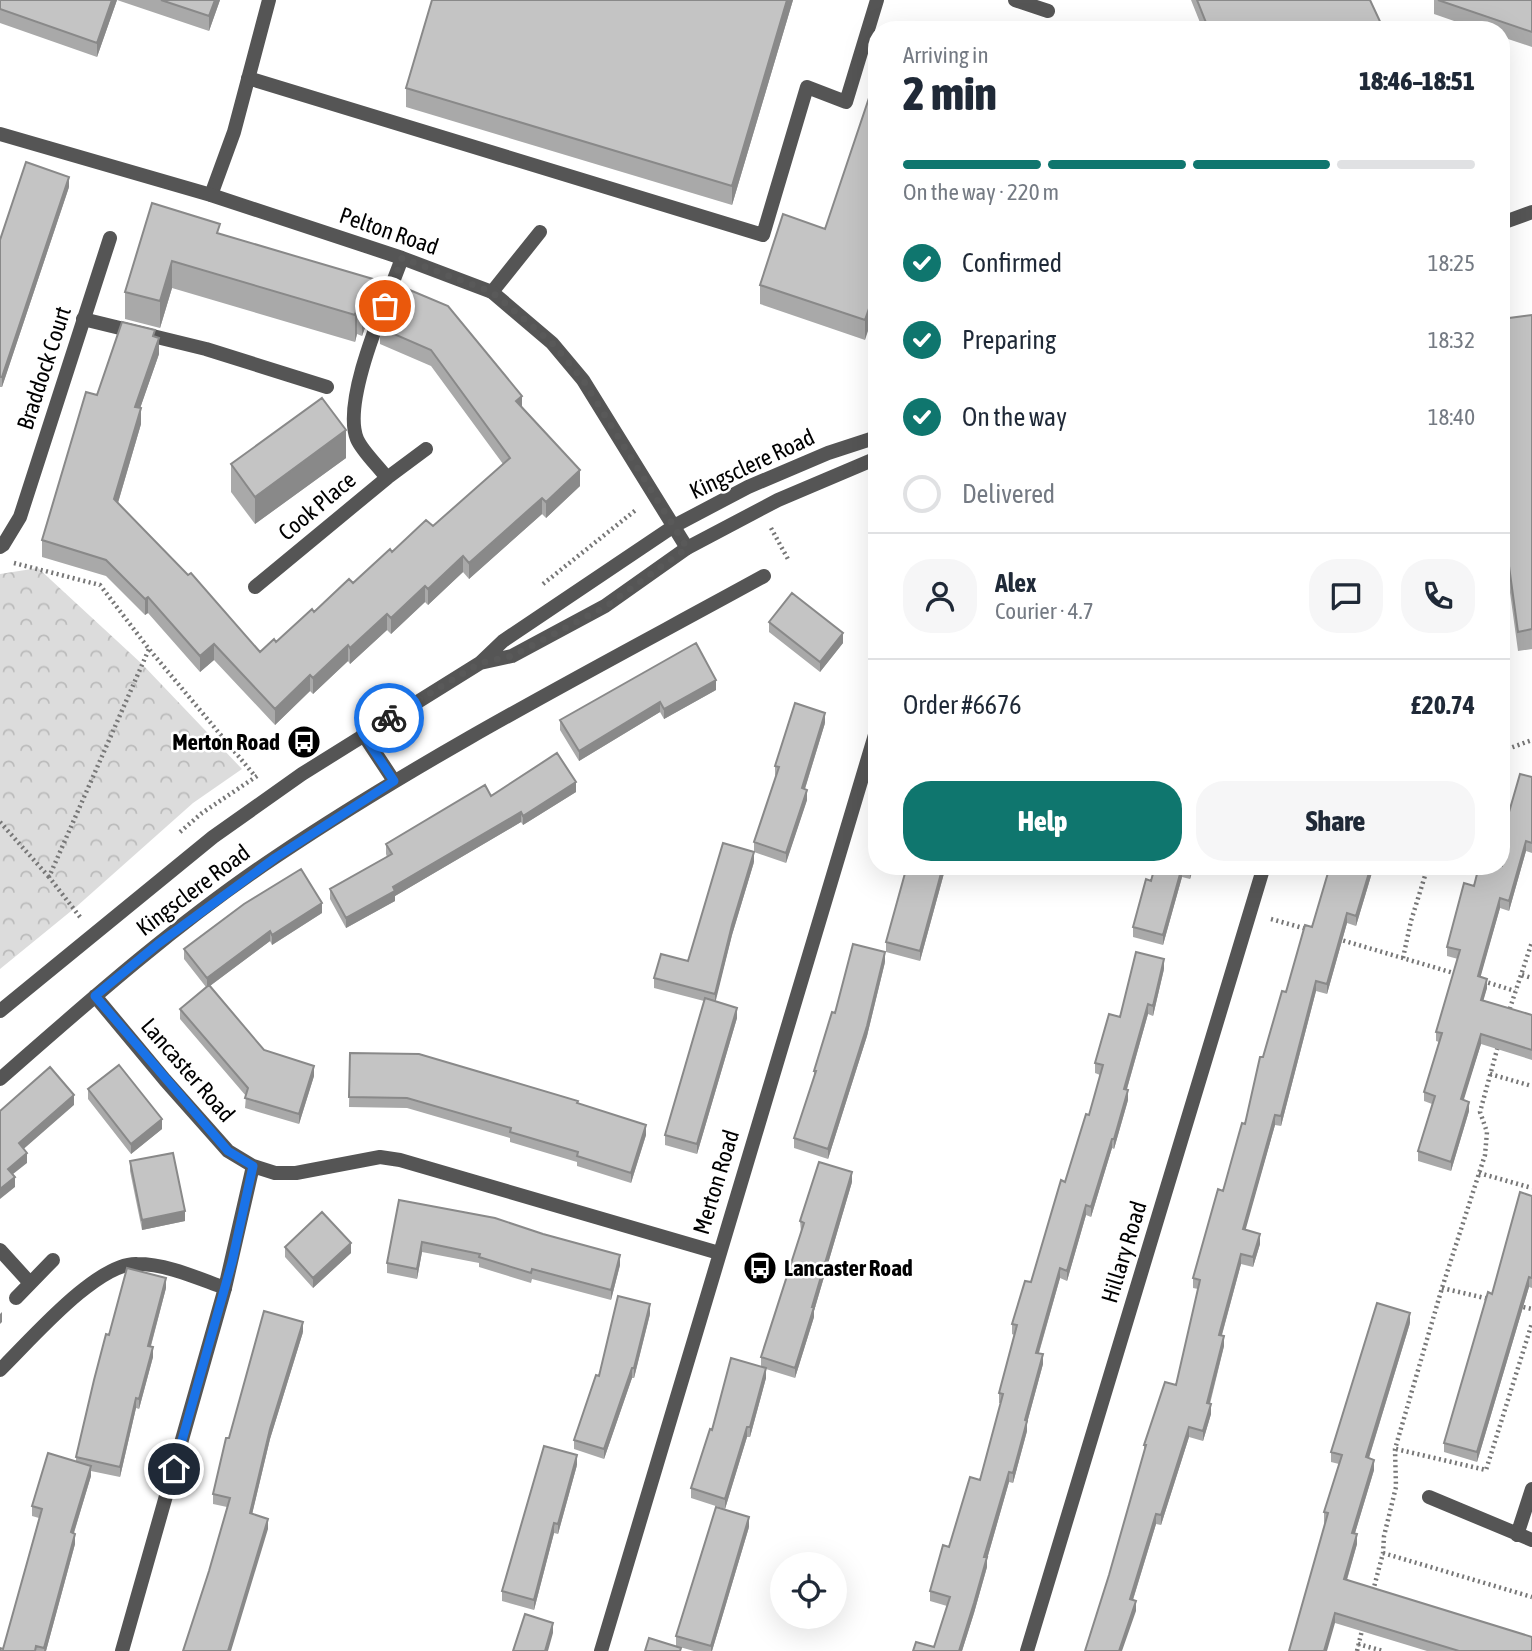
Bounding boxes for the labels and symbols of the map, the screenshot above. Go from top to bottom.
street label: Pelton Road [336,202,442,260]
pin [355,276,415,336]
street label: Braddock Court [12,303,76,433]
street label: Kingsclere Road [685,424,819,504]
street label: Cook Place [273,466,361,546]
courier [354,683,424,753]
bus stop icon: Merton Road [285,723,323,761]
place label: Merton Road [172,729,280,755]
street label: Kingsclere Road [131,839,255,941]
street label: Lancaster Road [136,1013,240,1127]
street label: Merton Road [688,1127,744,1237]
street label: Hillary Road [1096,1198,1152,1306]
bus stop icon: Lancaster Road [741,1249,779,1287]
place label: Lancaster Road [784,1255,913,1281]
pin [144,1439,204,1499]

